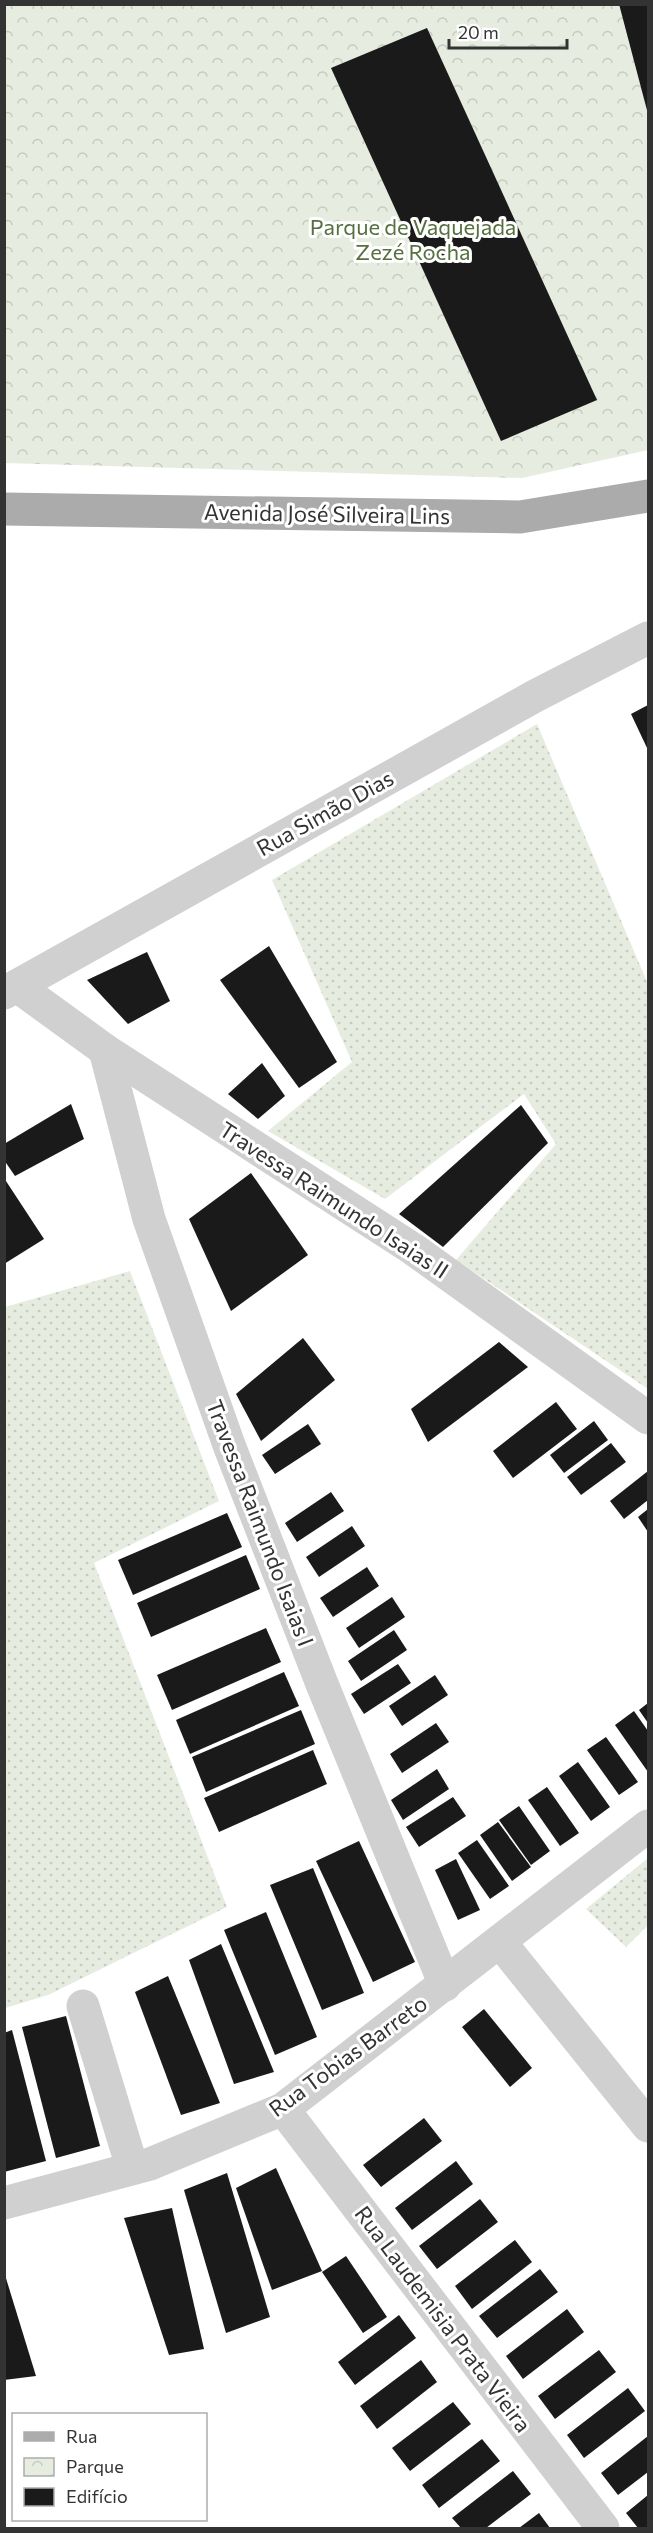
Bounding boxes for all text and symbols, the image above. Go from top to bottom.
scale bar [449,12,568,50]
text: 20 m [458,21,499,43]
park label: Parque de Vaquejada Zezé Rocha [310,213,516,265]
street label: Avenida José Silveira Lins [204,498,450,529]
street label: Rua Simão Dias [252,764,398,861]
street label: Travessa Raimundo Isaias II [215,1115,454,1284]
street label: Travessa Raimundo Isaias I [201,1396,320,1650]
street label: Rua Tobias Barreto [263,1989,432,2122]
street label: Rua Laudemisia Prata Vieira [349,2200,537,2437]
legend [12,2413,207,2521]
text: Rua [66,2425,97,2447]
text: Parque [66,2455,124,2477]
text: Edifício [66,2485,128,2507]

